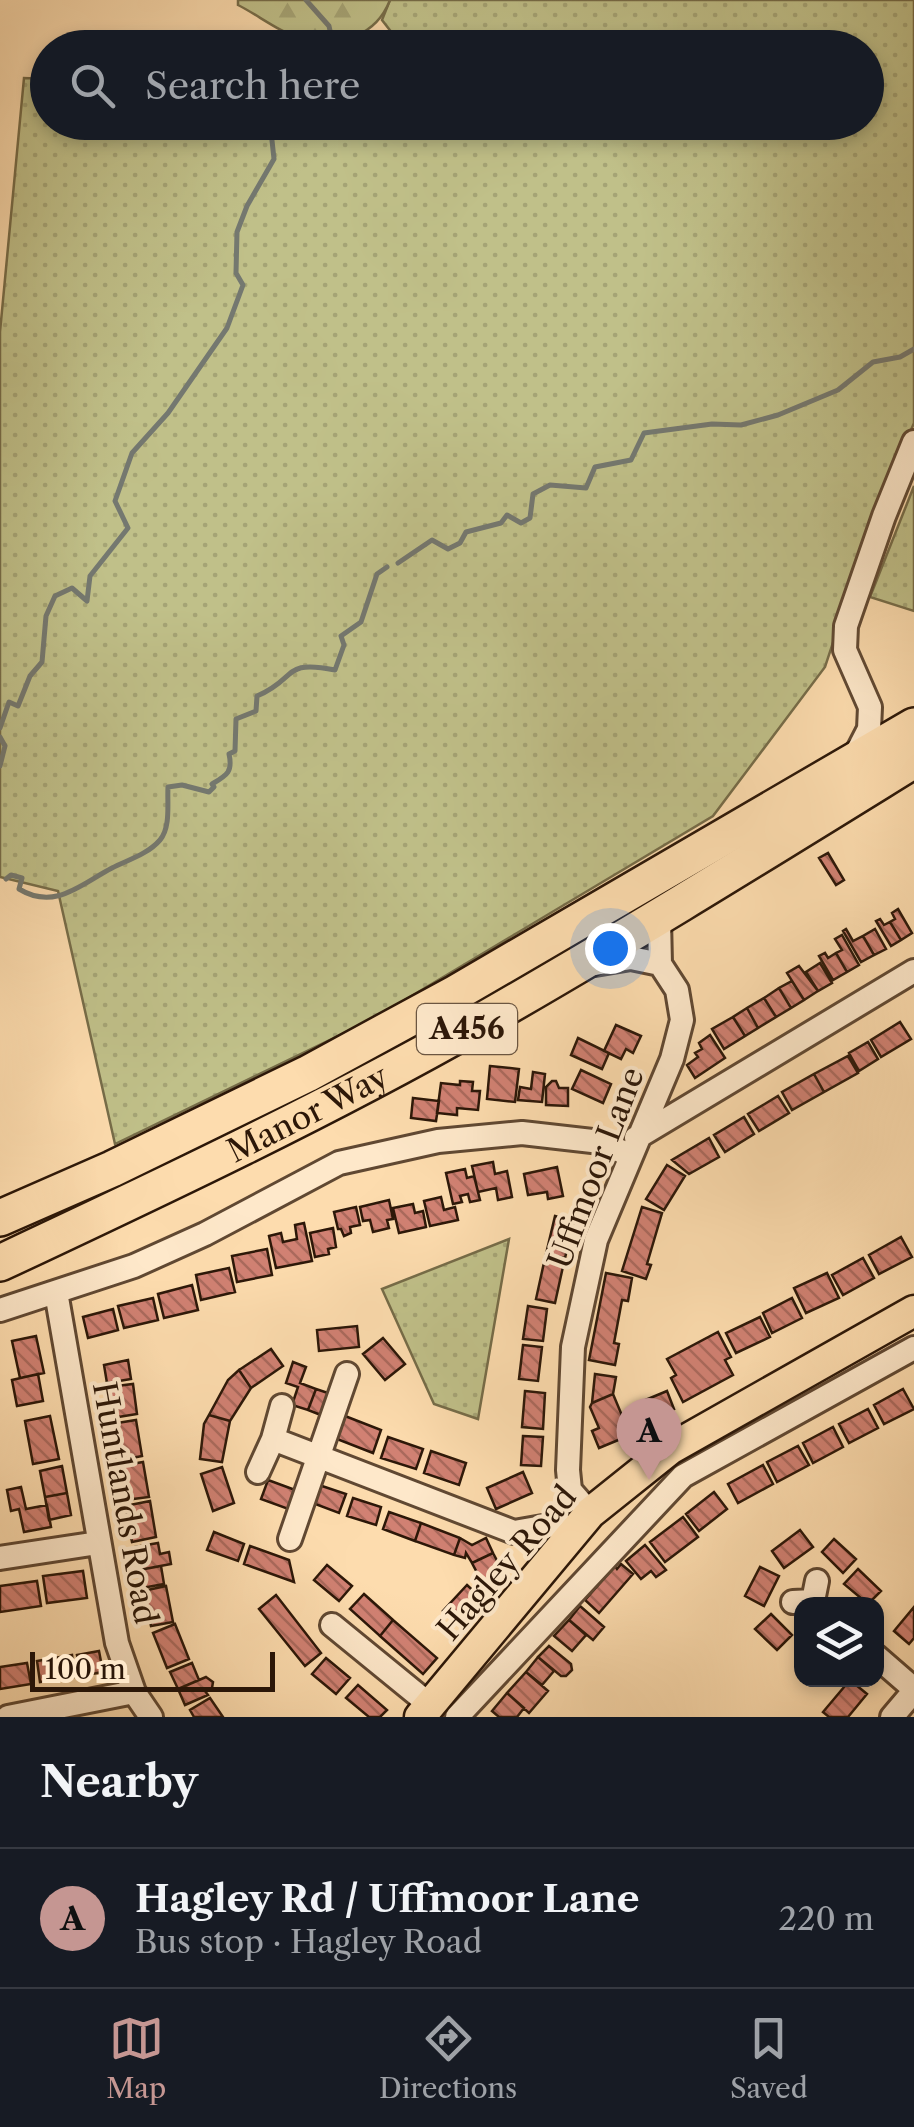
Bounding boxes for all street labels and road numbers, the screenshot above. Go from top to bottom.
road number: A456 [417,1004,517,1054]
street label: Manor Way [221,1056,395,1170]
street label: Uffmoor Lane [539,1062,652,1274]
street label: Huntlands Road [85,1379,166,1627]
street label: Hagley Road [429,1477,584,1648]

